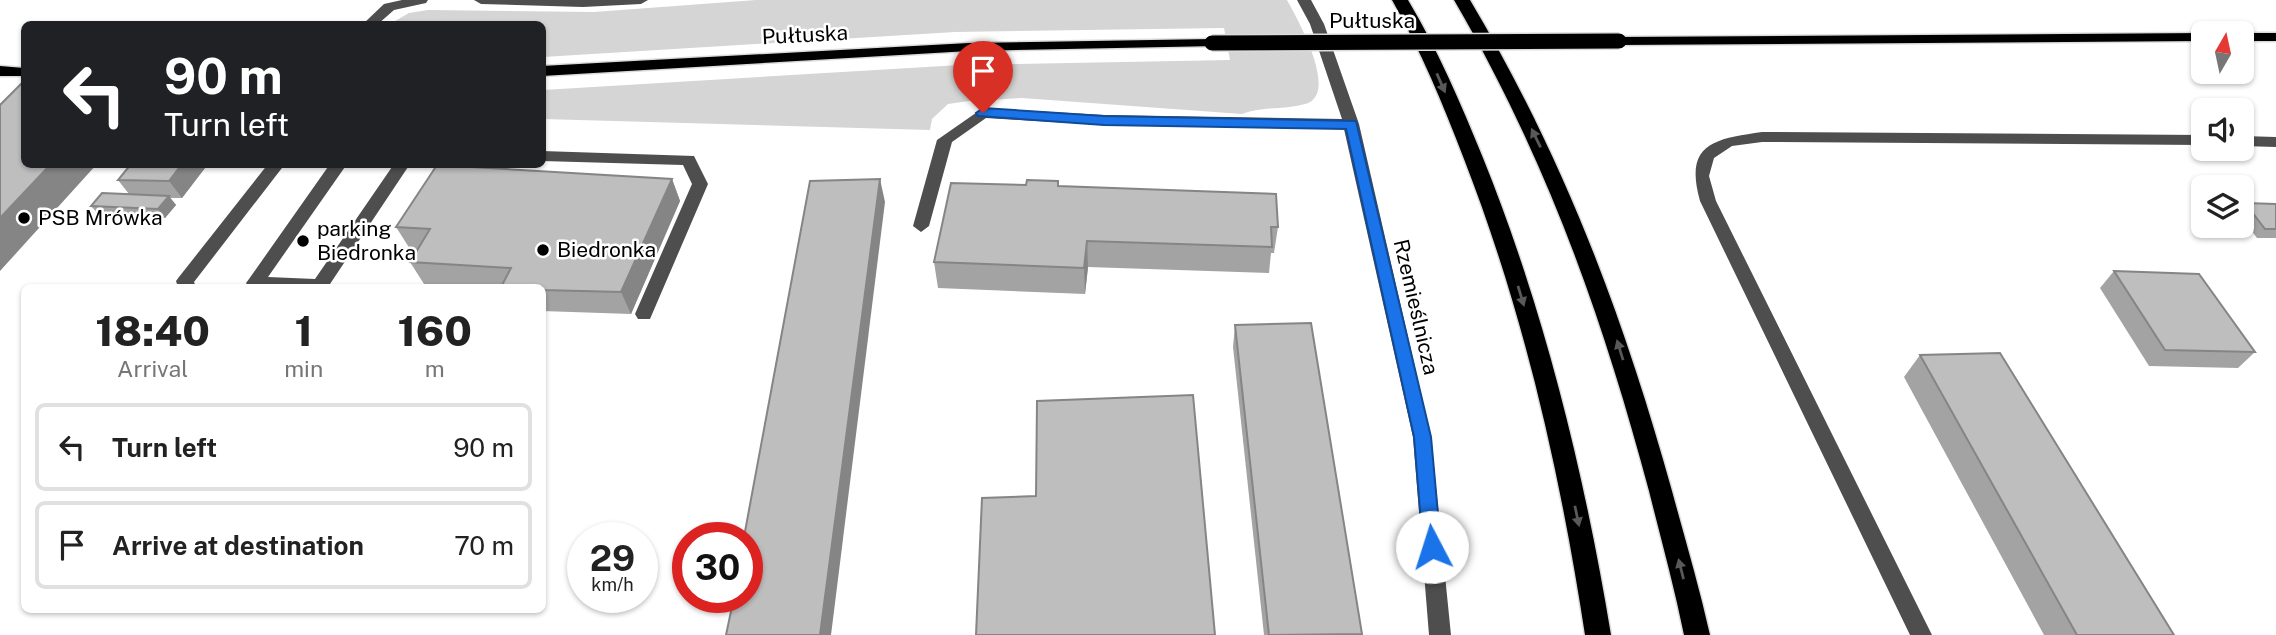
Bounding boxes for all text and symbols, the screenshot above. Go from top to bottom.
street label: Pułtuska [1329,8,1415,33]
street label: Pułtuska [761,20,849,49]
north arrow [2191,21,2254,84]
map controls [2191,21,2254,238]
pin [953,41,1013,113]
text: 90 m [164,47,283,105]
icon: left [49,49,140,140]
icon: arrive [964,52,1002,90]
one-way arrow [1435,73,1447,93]
button: sound [2191,98,2254,161]
text: Turn left [164,106,289,143]
one-way arrow [1531,128,1542,148]
button: layers [2191,175,2254,238]
place label: PSB Mrówka [38,205,163,230]
marker: PSB Mrówka [16,210,32,226]
place label: parking Biedronka [317,216,416,265]
marker: parking Biedronka [295,233,311,249]
place label: Biedronka [557,237,656,262]
street label: Rzemieślnicza [1389,237,1444,377]
marker: Biedronka [535,242,551,258]
one-way arrow [1517,285,1527,306]
text: 18:40 [95,306,210,355]
text: 1 [295,306,313,355]
text: 160 [397,306,472,355]
one-way arrow [1614,339,1625,360]
text: Arrival [117,355,188,382]
text: min [284,355,323,382]
text: m [425,355,445,382]
icon: left [53,428,91,466]
text: Turn left [112,432,217,463]
text: 90 m [453,432,514,463]
one-way arrow [1571,505,1582,527]
position arrow [1395,510,1469,584]
speed limit sign: 30 [672,522,763,613]
icon: arrive [53,526,91,564]
text: Arrive at destination [112,530,364,561]
text: 70 m [454,530,514,561]
text: 29 [590,538,635,579]
one-way arrow [1675,558,1686,580]
text: km/h [591,574,634,595]

